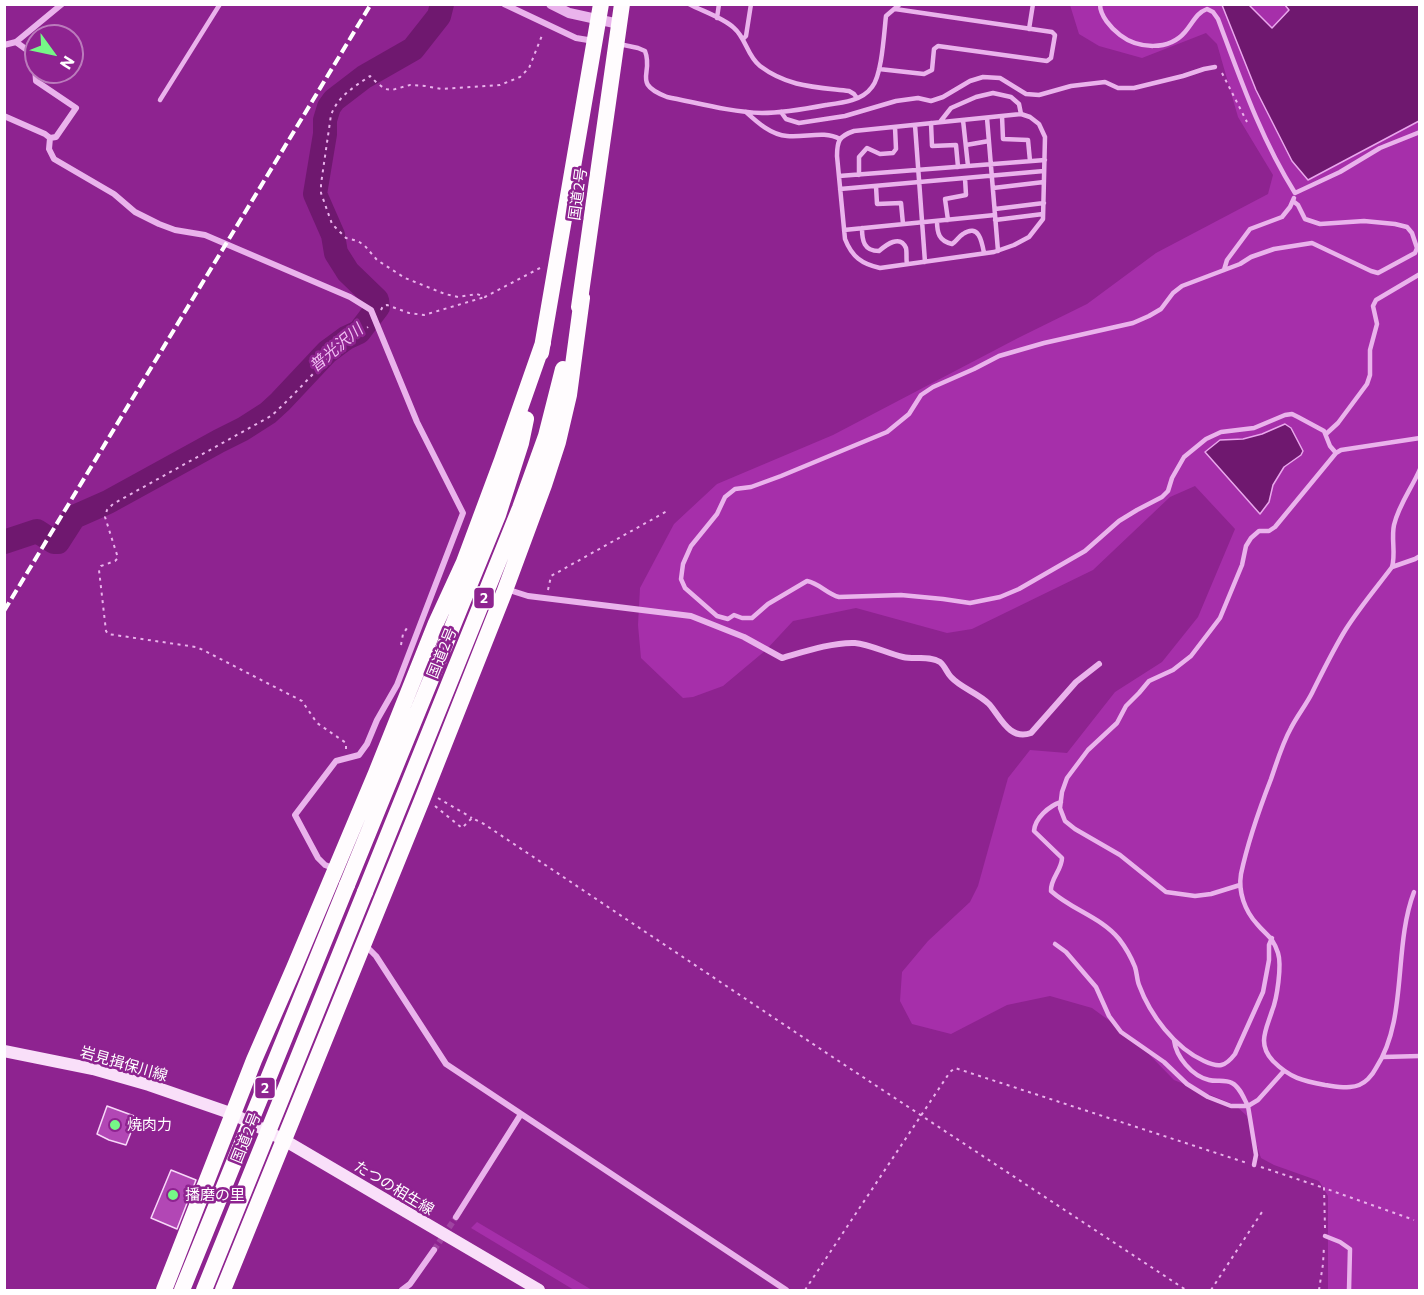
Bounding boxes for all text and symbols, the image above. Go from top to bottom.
north arrow [24,24,84,84]
text: N [57,53,79,73]
street label: 国道2号 [565,166,591,222]
water label: 普光沢川 [305,320,367,376]
road number: 2 [474,587,494,609]
street label: 国道2号 [424,625,460,681]
street label: 岩見揖保川線 [78,1043,170,1085]
road number: 2 [254,1077,276,1099]
street label: 国道2号 [228,1110,264,1166]
place label: 焼肉力 [127,1116,172,1134]
marker: 焼肉力 [108,1118,122,1132]
street label: たつの相生線 [351,1157,437,1219]
place label: 播磨の里 [185,1186,245,1204]
marker: 播磨の里 [166,1188,180,1202]

